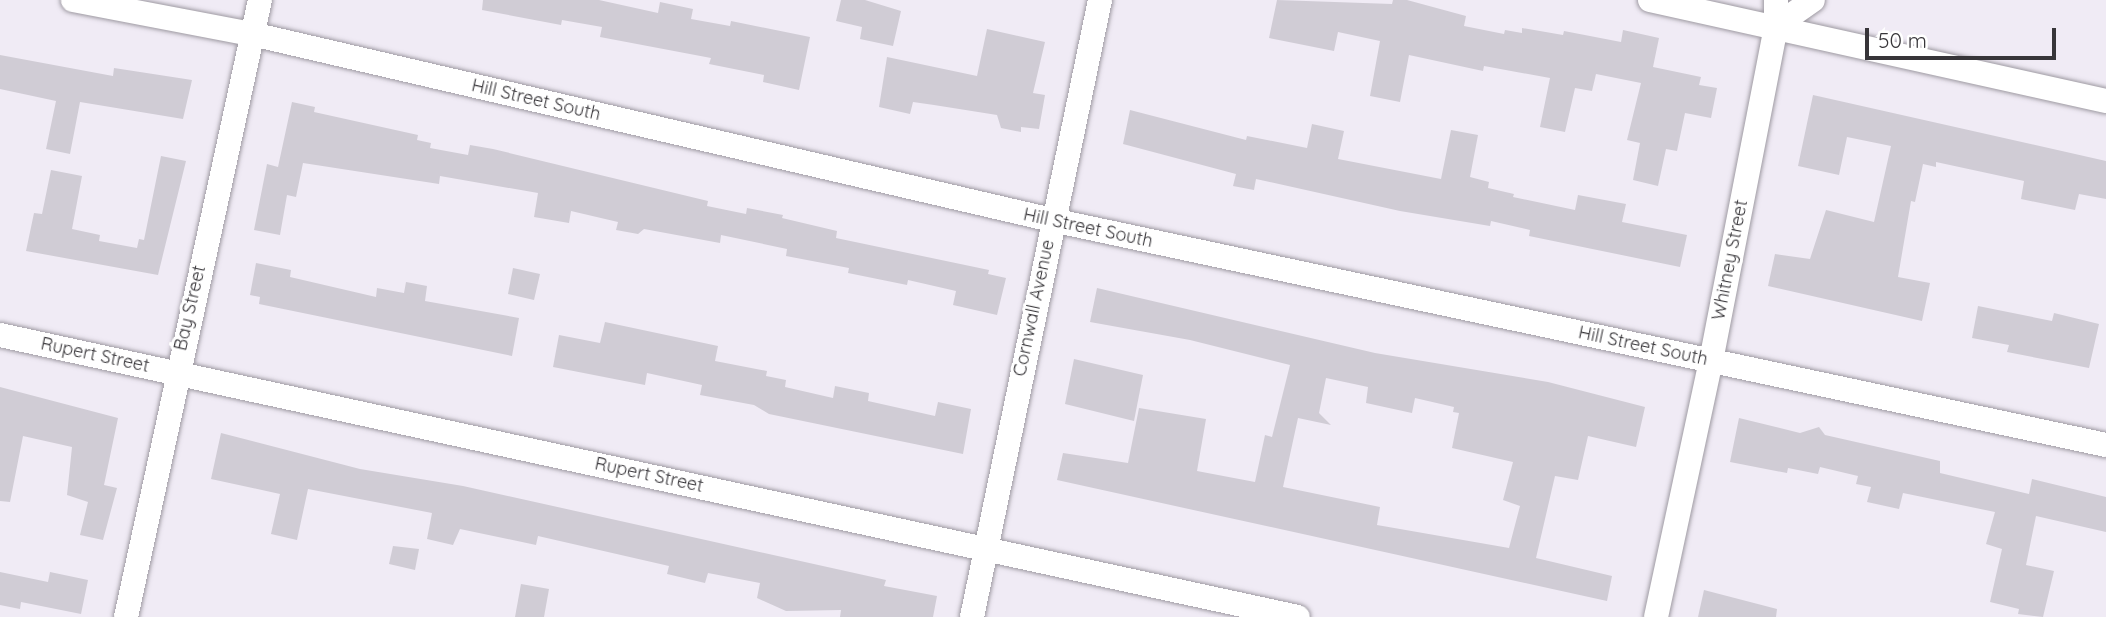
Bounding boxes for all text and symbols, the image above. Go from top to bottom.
scale bar [1868,14,2059,58]
text: 50 m [1878,27,1927,53]
street label: Hill Street South [469,75,603,125]
street label: Whitney Street [1708,198,1752,322]
street label: Hill Street South [1021,204,1155,252]
street label: Cornwall Avenue [1009,238,1059,378]
street label: Bay Street [170,263,210,353]
street label: Hill Street South [1576,322,1710,370]
street label: Rupert Street [39,333,151,377]
street label: Rupert Street [593,453,705,497]

